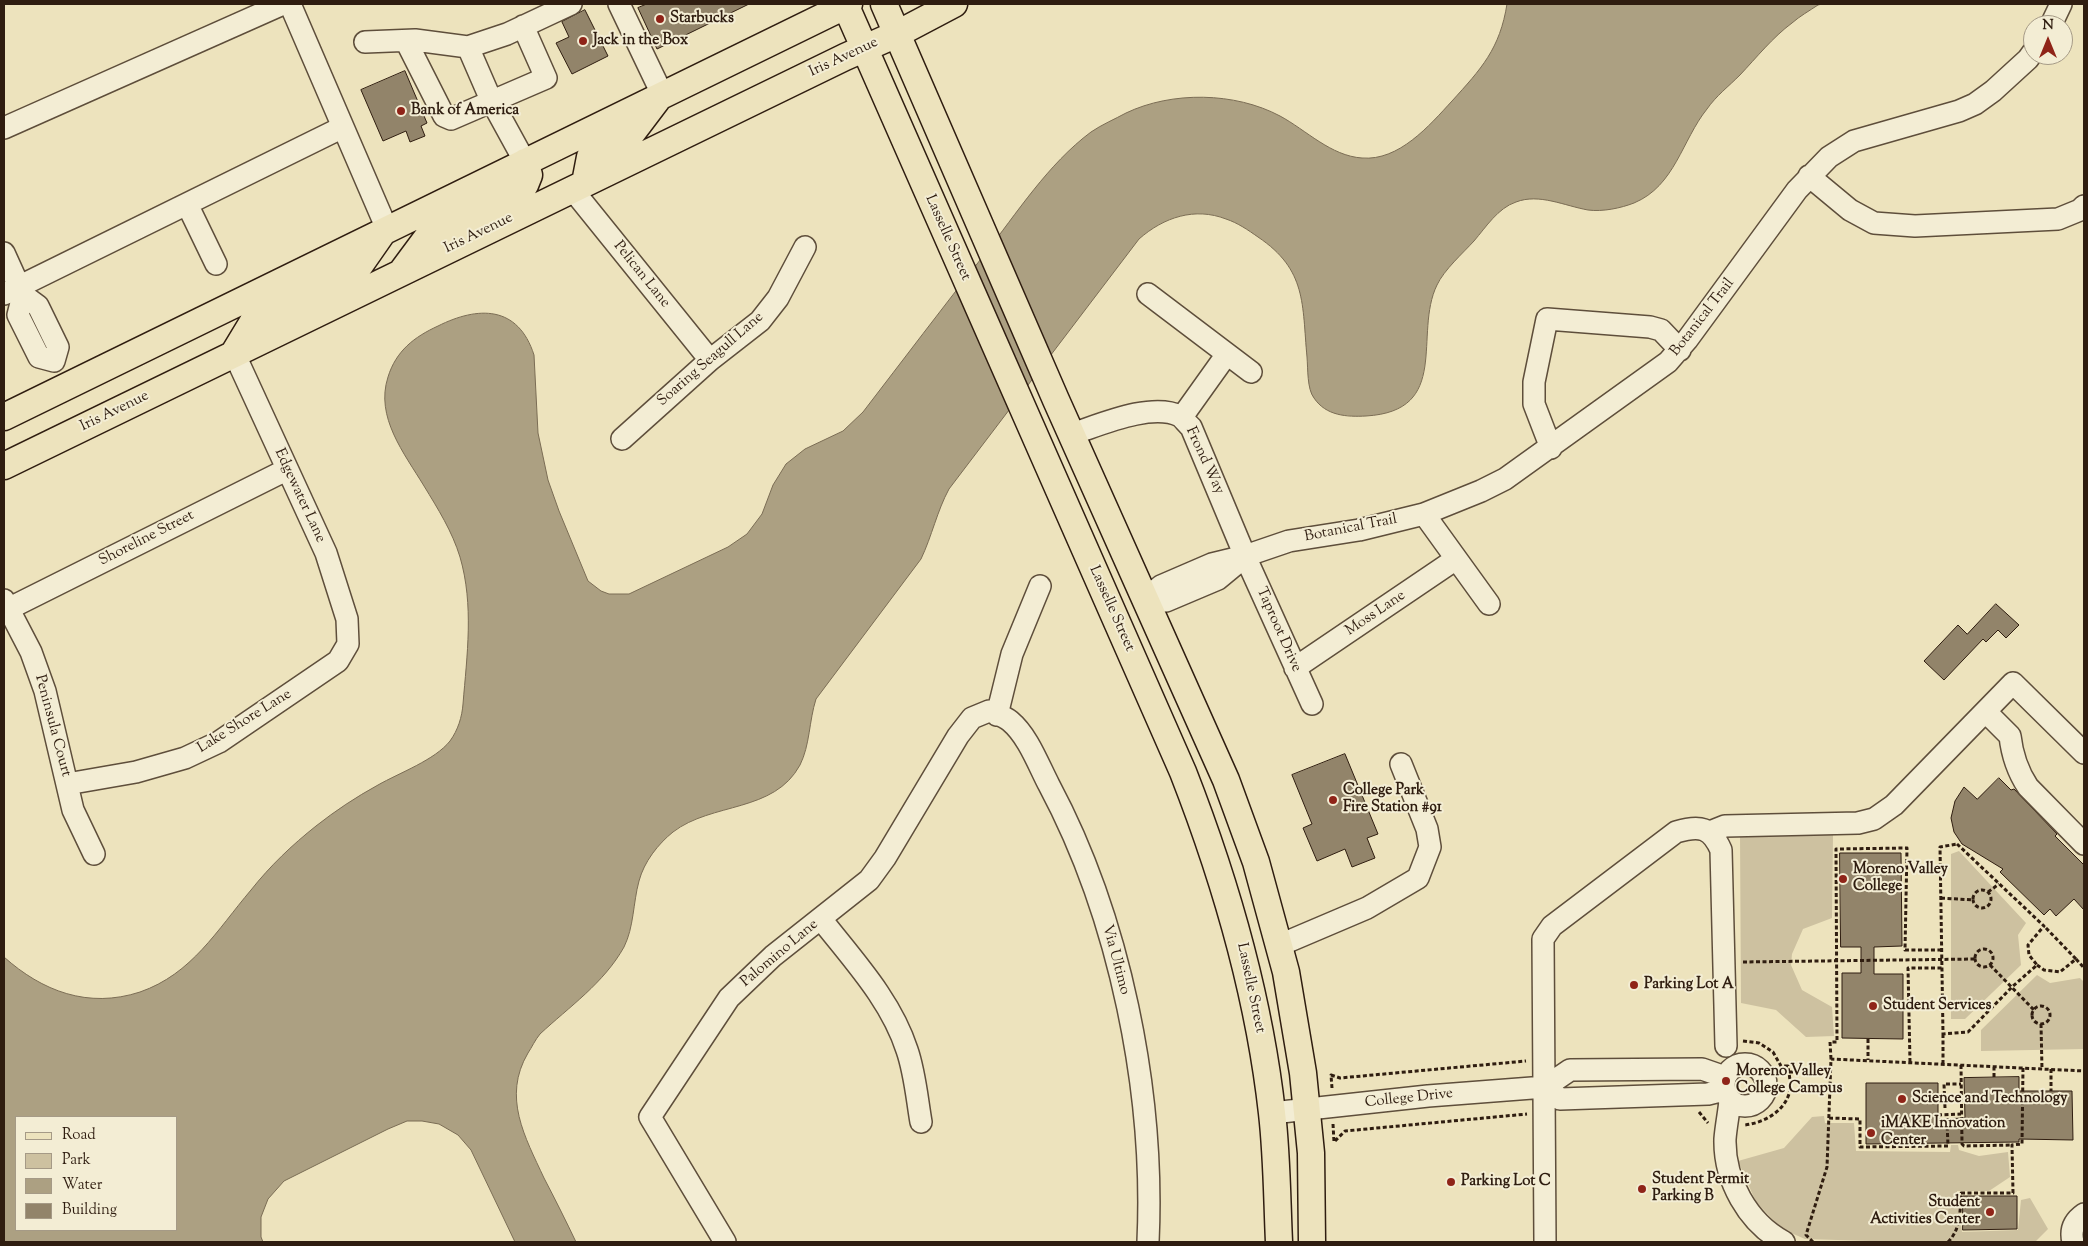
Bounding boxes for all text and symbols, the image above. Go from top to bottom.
place label: Starbucks [670,10,734,28]
marker: Starbucks [654,13,666,25]
north arrow [2023,15,2073,65]
text: N [2042,16,2054,36]
place label: Jack in the Box [593,32,688,50]
street label: Iris Avenue [807,34,881,82]
marker: Jack in the Box [577,35,589,47]
place label: Bank of America [411,102,519,120]
marker: Bank of America [395,105,407,117]
street label: Lasselle Street [920,192,974,284]
street label: Iris Avenue [442,210,516,258]
street label: Pelican Lane [609,238,673,312]
street label: Botanical Trail [1667,275,1739,361]
street label: Soaring Seagull Lane [654,309,768,411]
street label: Iris Avenue [78,388,152,436]
street label: Frond Way [1181,424,1227,498]
street label: Edgewater Lane [269,446,329,546]
street label: Shoreline Street [96,507,198,571]
street label: Botanical Trail [1303,511,1399,547]
street label: Lasselle Street [1084,563,1138,655]
street label: Taproot Drive [1251,585,1305,675]
street label: Moss Lane [1343,587,1409,641]
street label: Peninsula Court [30,673,74,779]
street label: Lake Shore Lane [195,686,295,758]
place label: College Park Fire Station #91 [1343,782,1442,817]
marker: College Park Fire Station #91 [1327,794,1339,806]
place label: Moreno Valley College [1853,861,1948,896]
marker: Moreno Valley College [1837,873,1849,885]
street label: Palomino Lane [738,916,822,992]
street label: Via Ultimo [1097,923,1133,997]
street label: Lasselle Street [1232,941,1268,1035]
place label: Parking Lot A [1644,976,1734,994]
marker: Parking Lot A [1628,979,1640,991]
place label: Student Services [1883,997,1991,1015]
marker: Student Services [1867,1000,1879,1012]
place label: Moreno Valley College Campus [1736,1063,1842,1098]
marker: Moreno Valley College Campus [1720,1075,1732,1087]
street label: College Drive [1364,1085,1454,1113]
place label: Science and Technology [1912,1090,2067,1108]
marker: Science and Technology [1896,1093,1908,1105]
place label: iMAKE Innovation Center [1881,1115,2006,1150]
legend [15,1116,178,1231]
text: Road [62,1125,96,1146]
marker: iMAKE Innovation Center [1865,1127,1877,1139]
text: Park [62,1150,91,1171]
place label: Student Permit Parking B [1652,1171,1749,1206]
place label: Parking Lot C [1461,1173,1551,1191]
text: Water [62,1175,102,1196]
marker: Parking Lot C [1445,1176,1457,1188]
marker: Student Permit Parking B [1636,1183,1648,1195]
place label: Student Activities Center [1870,1194,1980,1229]
text: Building [62,1200,117,1221]
marker: Student Activities Center [1984,1206,1996,1218]

